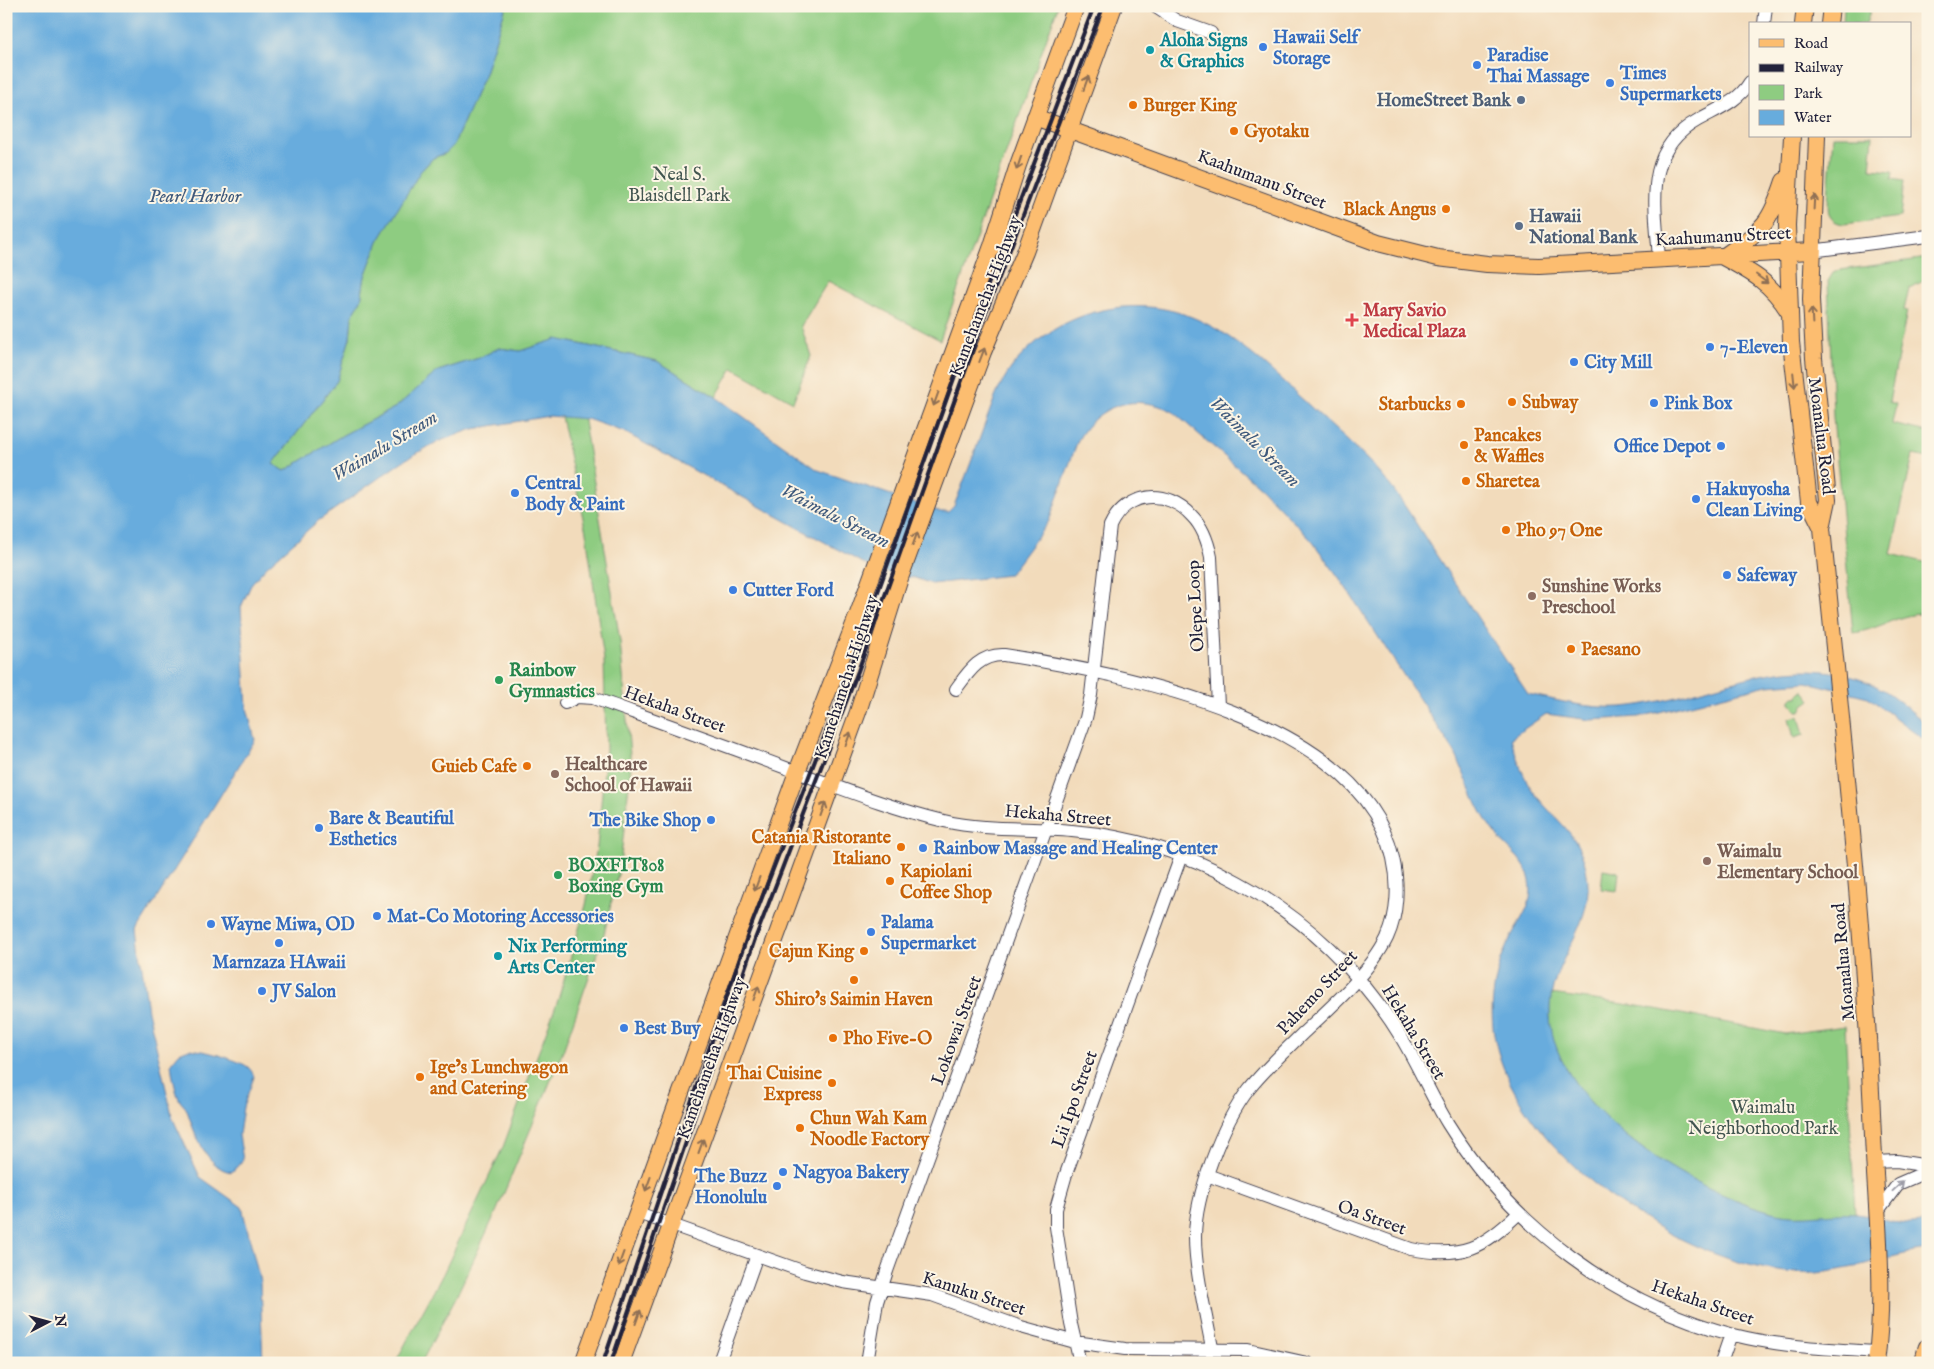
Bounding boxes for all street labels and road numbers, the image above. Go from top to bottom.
street label: Kaahumanu Street [1194,145,1329,216]
street label: Kamehameha Highway [945,212,1028,381]
street label: Kaahumanu Street [1654,222,1792,253]
street label: Moanalua Road [1802,376,1839,497]
street label: Olepe Loop [1183,559,1210,653]
street label: Kamehameha Highway [810,592,885,762]
street label: Hekaha Street [620,681,729,739]
street label: Hekaha Street [1004,800,1112,833]
street label: Moanalua Road [1828,902,1861,1022]
street label: Pahemo Street [1273,946,1363,1040]
street label: Lokowai Street [927,973,988,1088]
street label: Kamehameha Highway [672,974,753,1143]
street label: Hekaha Street [1375,981,1450,1085]
street label: Lii Ipo Street [1047,1048,1104,1151]
street label: Oa Street [1334,1195,1409,1241]
street label: Kanuku Street [919,1267,1028,1322]
street label: Hekaha Street [1648,1275,1757,1332]

